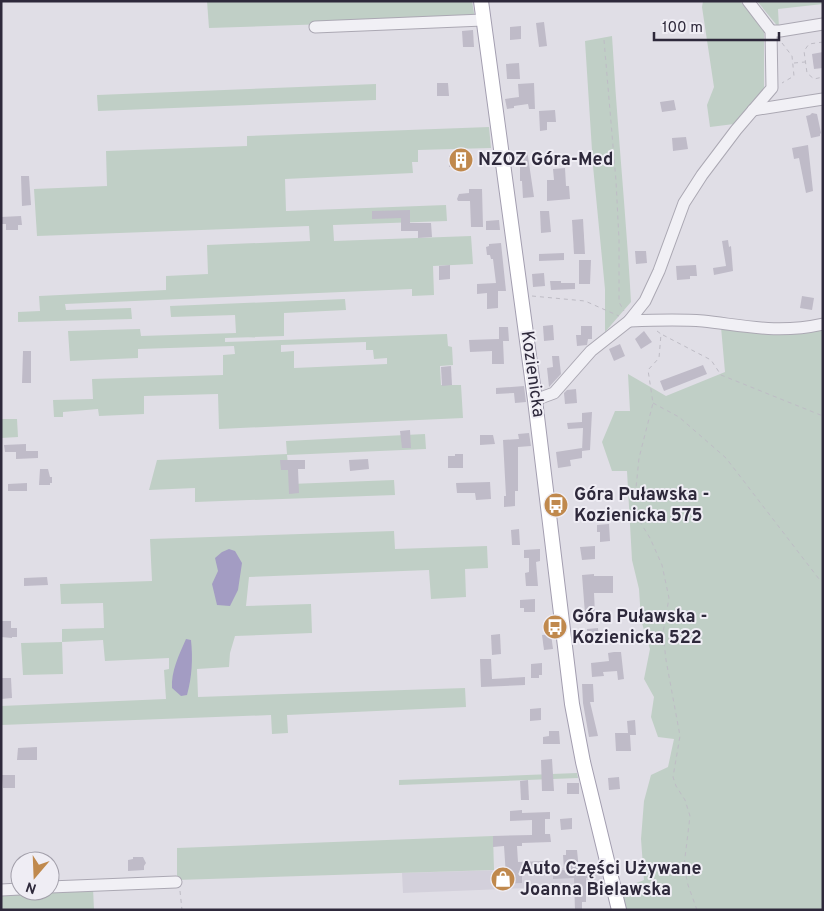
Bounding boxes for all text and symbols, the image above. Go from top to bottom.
scale bar [654,10,779,42]
text: 100 m [662,19,703,38]
building icon: NZOZ Góra-Med [448,147,474,173]
place label: NZOZ Góra-Med [478,149,613,172]
street label: Kozienicka [515,329,549,419]
place label: Góra Puławska - Kozienicka 575 [574,484,710,528]
bus stop icon: Góra Puławska - Kozienicka 575 [543,492,569,518]
place label: Góra Puławska - Kozienicka 522 [572,606,708,650]
bus stop icon: Góra Puławska - Kozienicka 522 [542,614,568,640]
north arrow [10,851,60,901]
place label: Auto Części Używane Joanna Bielawska [520,858,701,902]
shop icon: Auto Części Używane Joanna Bielawska [490,866,516,892]
text: N [24,877,39,897]

